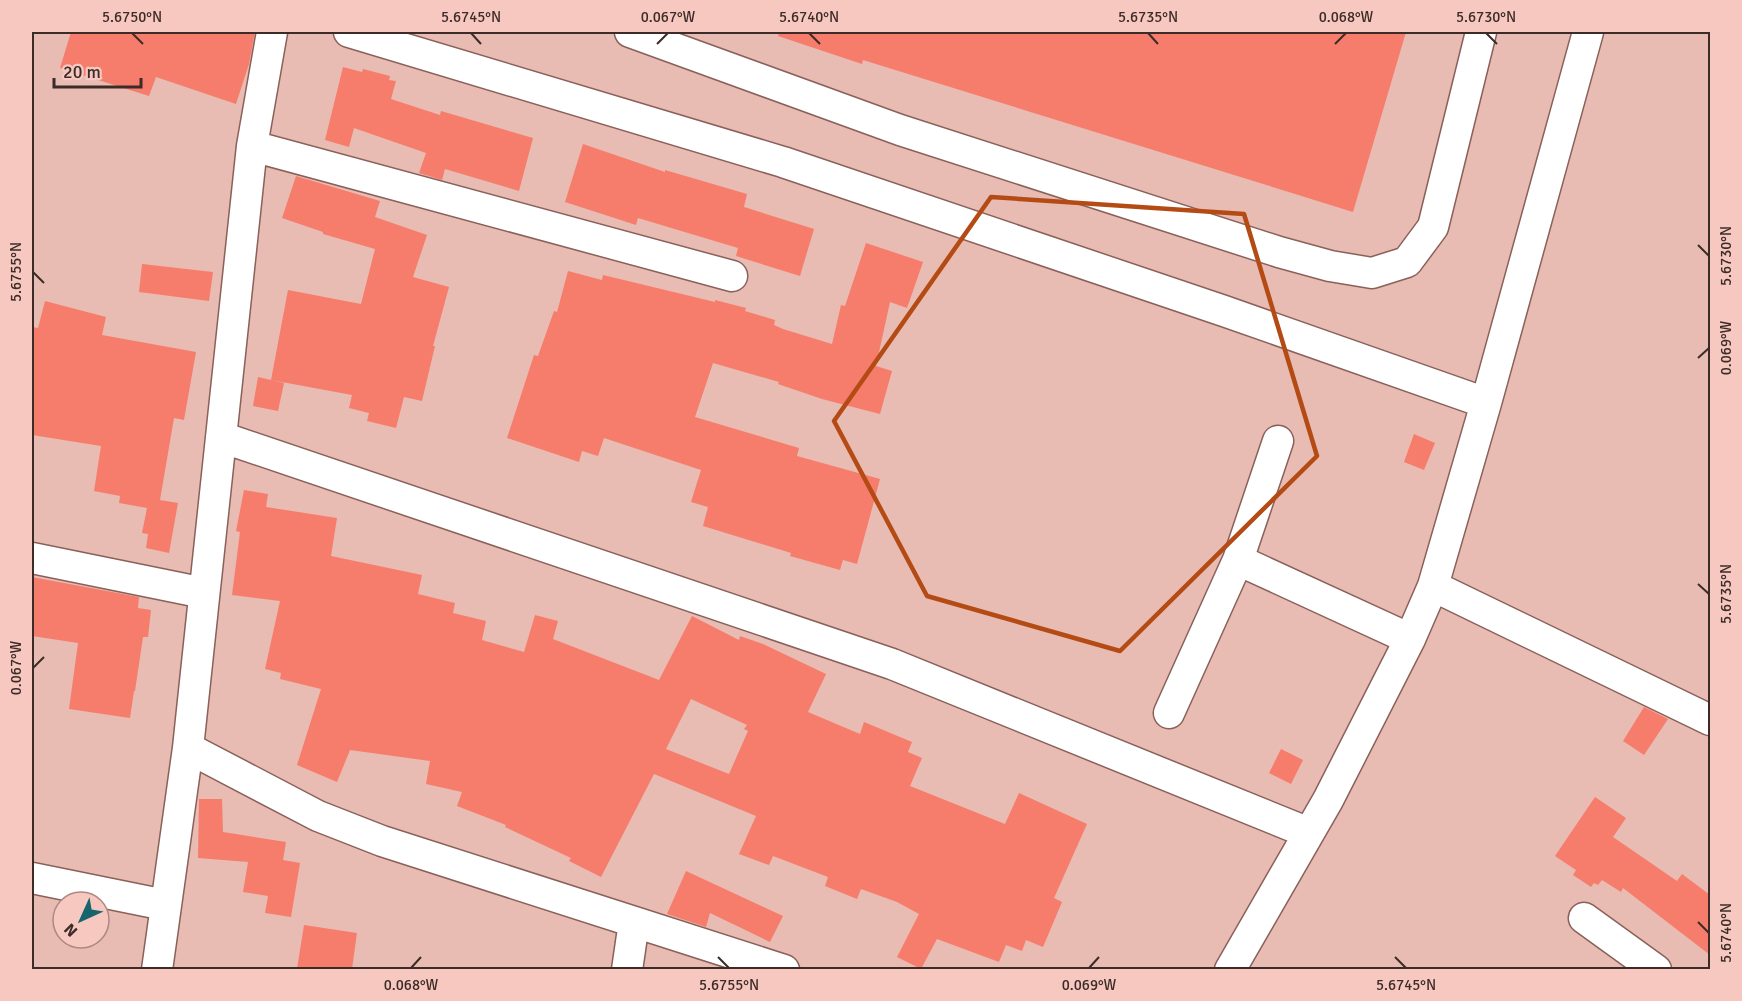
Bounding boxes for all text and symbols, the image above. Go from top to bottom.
text: 5.6750°N [102,8,162,26]
text: 5.6745°N [441,8,501,26]
text: 0.067°W [641,8,696,26]
text: 5.6740°N [779,8,839,26]
text: 5.6735°N [1118,8,1178,26]
text: 0.068°W [1319,8,1374,26]
text: 5.6730°N [1456,8,1516,26]
scale bar [54,51,141,89]
text: 20 m [63,61,101,83]
text: 5.6730°N [1717,226,1735,286]
text: 5.6755°N [7,242,25,302]
text: 0.069°W [1717,320,1735,375]
text: 5.6735°N [1717,564,1735,624]
text: 0.067°W [7,640,25,695]
north arrow [51,890,111,950]
text: 5.6740°N [1717,903,1735,963]
text: N [60,919,82,941]
text: 0.068°W [384,976,439,994]
text: 5.6755°N [699,976,759,994]
text: 0.069°W [1062,976,1117,994]
text: 5.6745°N [1376,976,1436,994]

